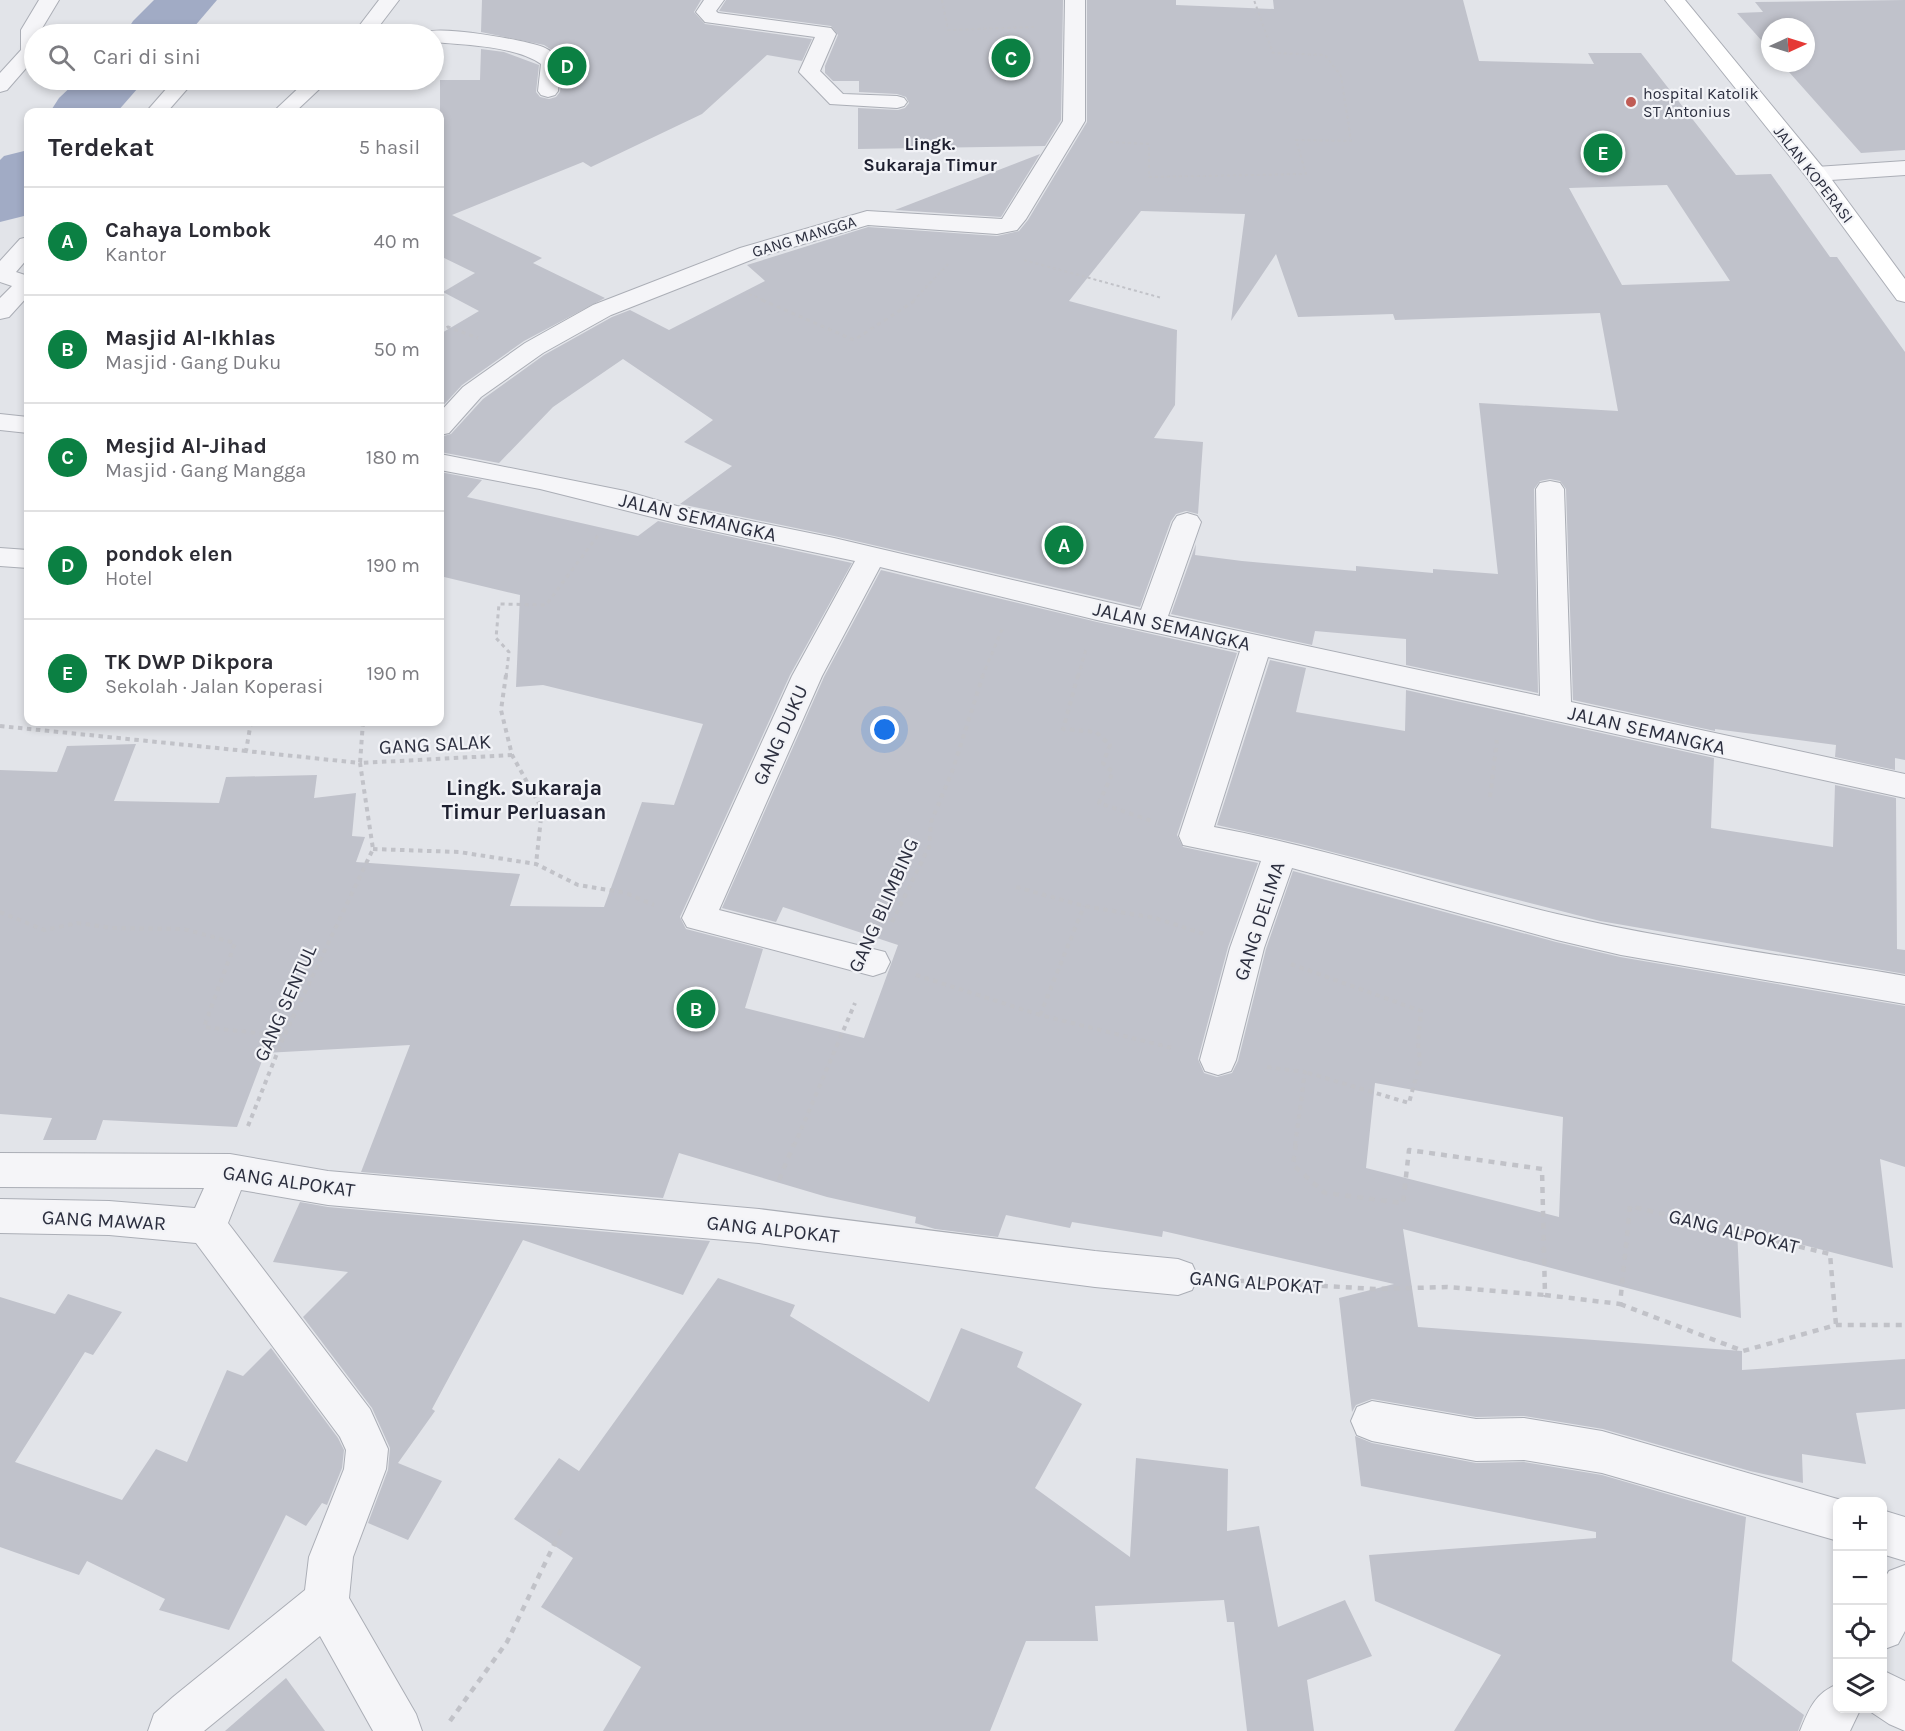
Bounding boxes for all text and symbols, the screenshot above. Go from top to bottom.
north arrow [1761,18,1815,72]
search box [24,24,444,90]
pin: C [992,36,1030,80]
icon: search [45,41,78,74]
text: Cari di sini [93,44,201,70]
pin: D [548,44,586,88]
place label: hospital Katolik ST Antonius [1643,84,1759,121]
marker: hospital Katolik ST Antonius [1624,95,1638,109]
street label: JALAN KOPERASI [1770,122,1857,227]
pin: E [1584,130,1622,176]
text: Terdekat [48,132,154,163]
district label: Lingk. Sukaraja Timur [863,133,997,176]
text: 5 hasil [359,136,420,159]
street label: GANG MANGGA [750,212,859,261]
text: Cahaya Lombok [105,217,271,243]
text: A [61,230,74,253]
text: 40 m [374,230,420,253]
text: Kantor [105,243,166,266]
text: Masjid Al-Ikhlas [105,325,276,351]
text: B [61,338,74,361]
text: 50 m [373,338,420,361]
text: Masjid · Gang Duku [105,351,281,374]
text: Mesjid Al-Jihad [105,433,267,459]
text: C [61,446,74,469]
text: 180 m [366,446,420,469]
text: Masjid · Gang Mangga [105,459,306,482]
street label: JALAN SEMANGKA [617,488,779,547]
pin: A [1044,522,1084,568]
text: pondok elen [105,541,233,567]
text: D [61,554,74,577]
text: 190 m [366,554,420,577]
text: Hotel [105,567,153,590]
street label: JALAN SEMANGKA [1091,597,1253,656]
text: TK DWP Dikpora [105,649,274,675]
text: E [62,662,73,685]
text: 190 m [366,662,420,685]
text: Sekolah · Jalan Koperasi [105,675,324,698]
street label: GANG DUKU [748,682,813,789]
street label: JALAN SEMANGKA [1566,701,1728,760]
your location [870,715,899,744]
street label: GANG SALAK [378,730,492,759]
district label: Lingk. Sukaraja Timur Perluasan [442,776,606,824]
street label: GANG BLIMBING [844,834,923,976]
street label: GANG DELIMA [1229,859,1289,983]
street label: GANG SENTUL [250,941,322,1065]
pin: B [676,986,716,1032]
street label: GANG ALPOKAT [221,1161,357,1202]
street label: GANG ALPOKAT [1666,1204,1801,1259]
street label: GANG MAWAR [41,1206,167,1235]
street label: GANG ALPOKAT [705,1211,840,1248]
street label: GANG ALPOKAT [1189,1266,1323,1299]
map controls [1833,1497,1887,1713]
button: + [1833,1497,1887,1551]
button: − [1833,1551,1887,1605]
button: locate [1833,1605,1887,1659]
button: layers [1833,1659,1887,1713]

